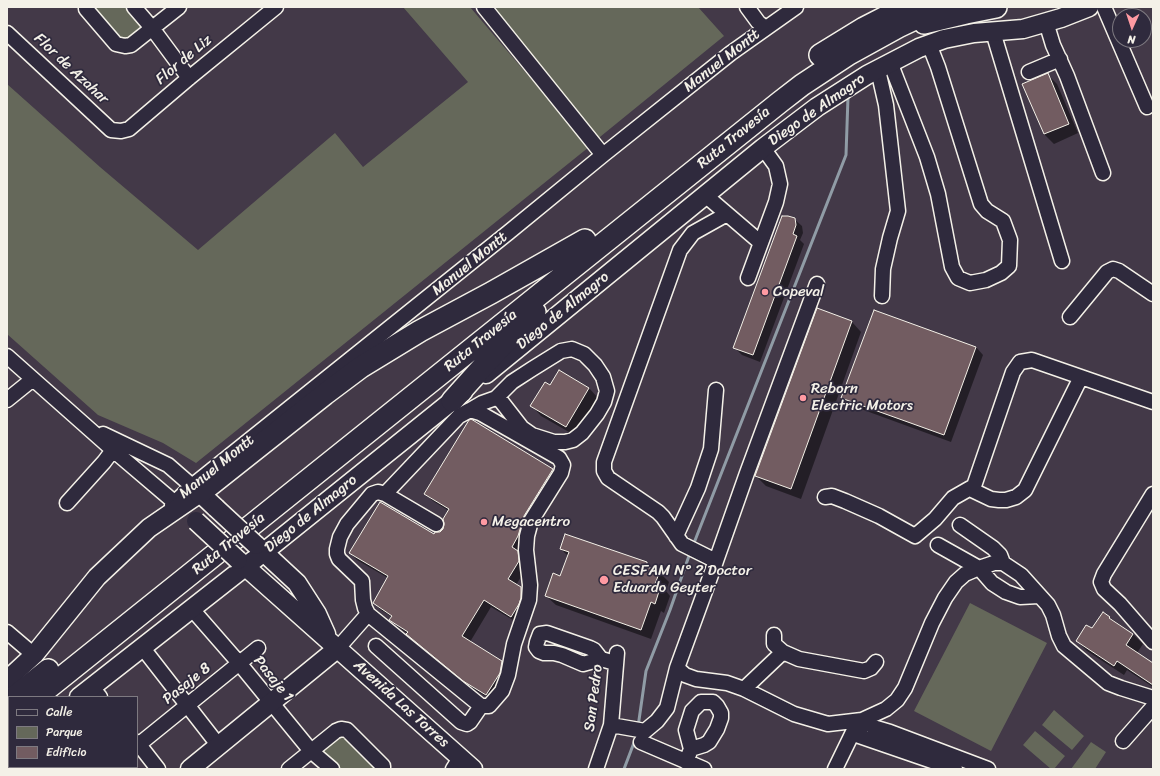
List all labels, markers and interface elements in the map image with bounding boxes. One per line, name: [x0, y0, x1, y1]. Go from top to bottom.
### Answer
north arrow: [1112, 8, 1152, 48]
street label: Manuel Montt: [680, 26, 764, 96]
street label: Flor de Azahar: [30, 30, 112, 108]
text: N: [1127, 30, 1136, 49]
street label: Flor de Liz: [152, 31, 216, 89]
street label: Diego de Almagro: [765, 70, 869, 150]
street label: Ruta Travesía: [694, 103, 774, 173]
street label: Manuel Montt: [429, 228, 511, 300]
street label: Diego de Almagro: [513, 268, 613, 354]
place label: Copeval: [773, 283, 824, 301]
marker: Copeval: [760, 287, 770, 297]
street label: Ruta Travesía: [441, 306, 521, 376]
place label: Reborn Electric Motors: [811, 380, 913, 415]
marker: Reborn Electric Motors: [798, 393, 808, 403]
street label: Manuel Montt: [176, 431, 258, 503]
street label: Diego de Almagro: [261, 471, 361, 557]
street label: Ruta Travesía: [189, 509, 269, 579]
place label: Megacentro: [492, 513, 570, 531]
marker: Megacentro: [479, 517, 489, 527]
place label: CESFAM N° 2 Doctor Eduardo Geyter: [613, 562, 752, 597]
marker: CESFAM N° 2 Doctor Eduardo Geyter: [598, 574, 610, 586]
street label: Pasaje 1: [249, 653, 297, 705]
street label: Avenida Las Torres: [350, 656, 452, 752]
street label: Pasaje 8: [160, 659, 214, 709]
street label: San Pedro: [581, 663, 607, 733]
legend: [8, 696, 138, 768]
text: Calle: [46, 701, 73, 723]
text: Parque: [46, 721, 82, 743]
text: Edificio: [46, 741, 86, 763]

